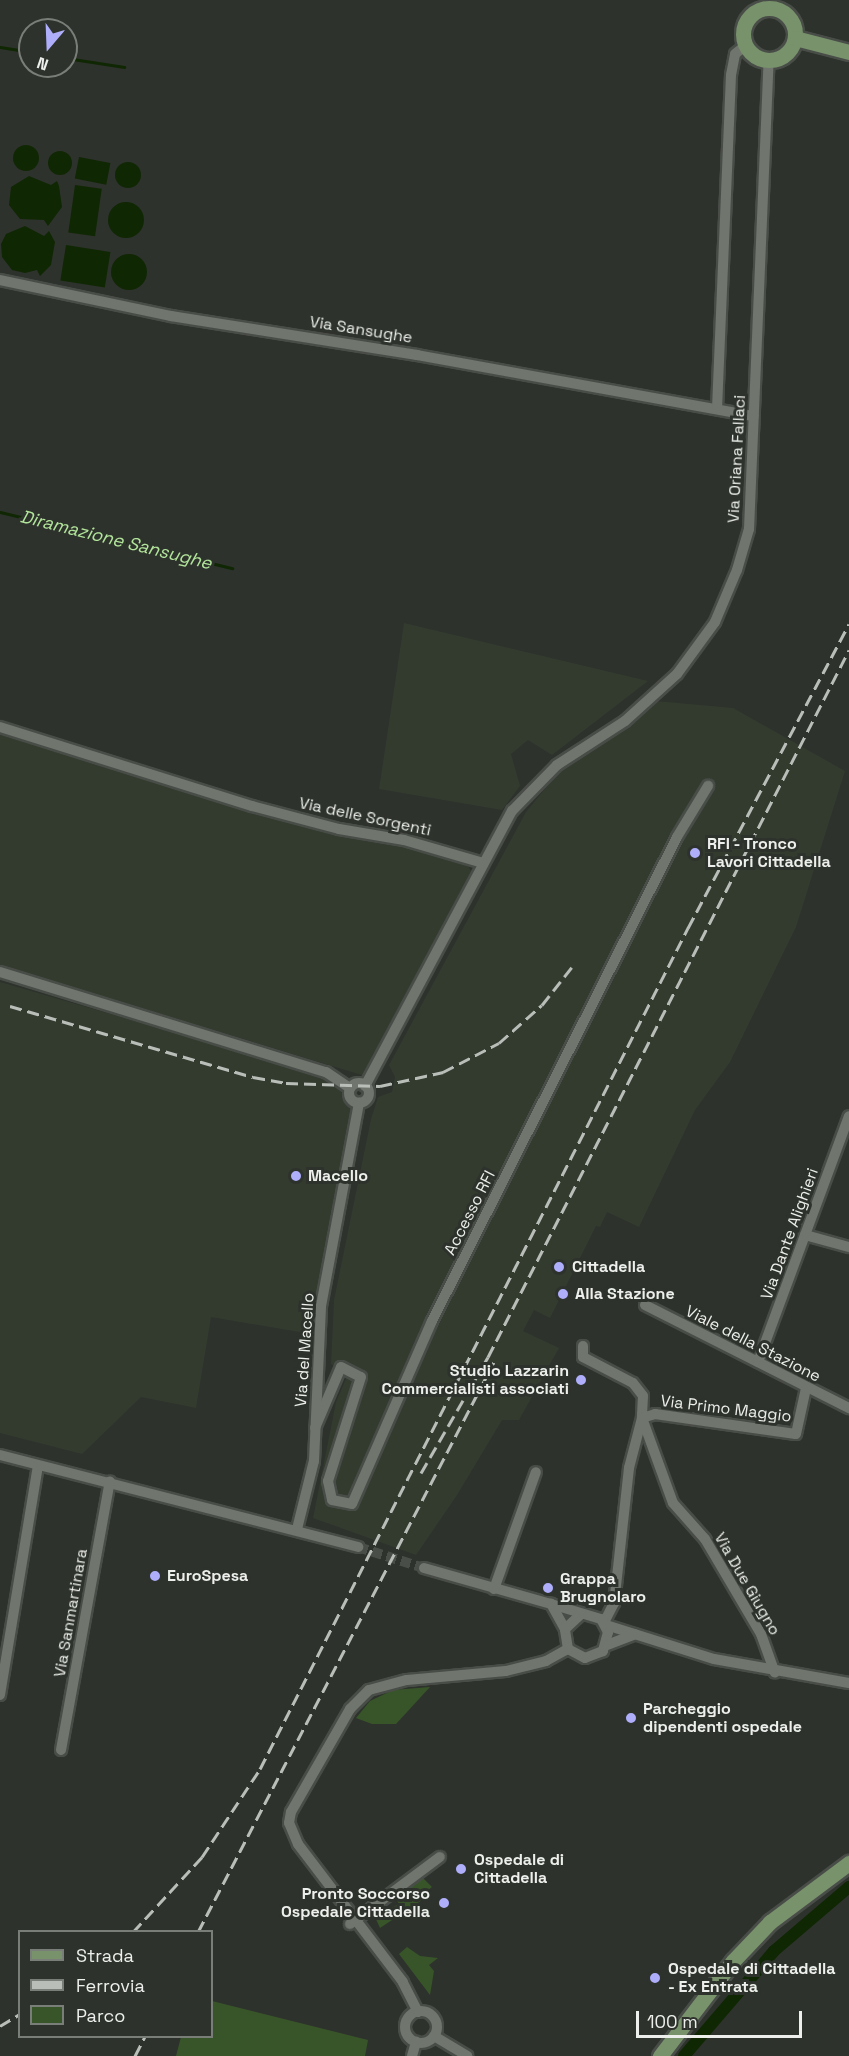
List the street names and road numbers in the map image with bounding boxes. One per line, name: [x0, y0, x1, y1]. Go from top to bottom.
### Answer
street label: Via Sansughe: [308, 312, 414, 348]
street label: Via Oriana Fallaci: [724, 395, 750, 523]
street label: Via delle Sorgenti: [297, 794, 433, 840]
street label: Via Dante Alighieri: [757, 1166, 823, 1302]
street label: Accesso RFI: [441, 1168, 499, 1258]
street label: Via del Macello: [291, 1292, 319, 1408]
street label: Viale della Stazione: [682, 1302, 824, 1386]
street label: Via Primo Maggio: [660, 1391, 792, 1427]
street label: Via Due Giugno: [710, 1529, 784, 1639]
street label: Via Sanmartinara: [50, 1547, 92, 1679]

